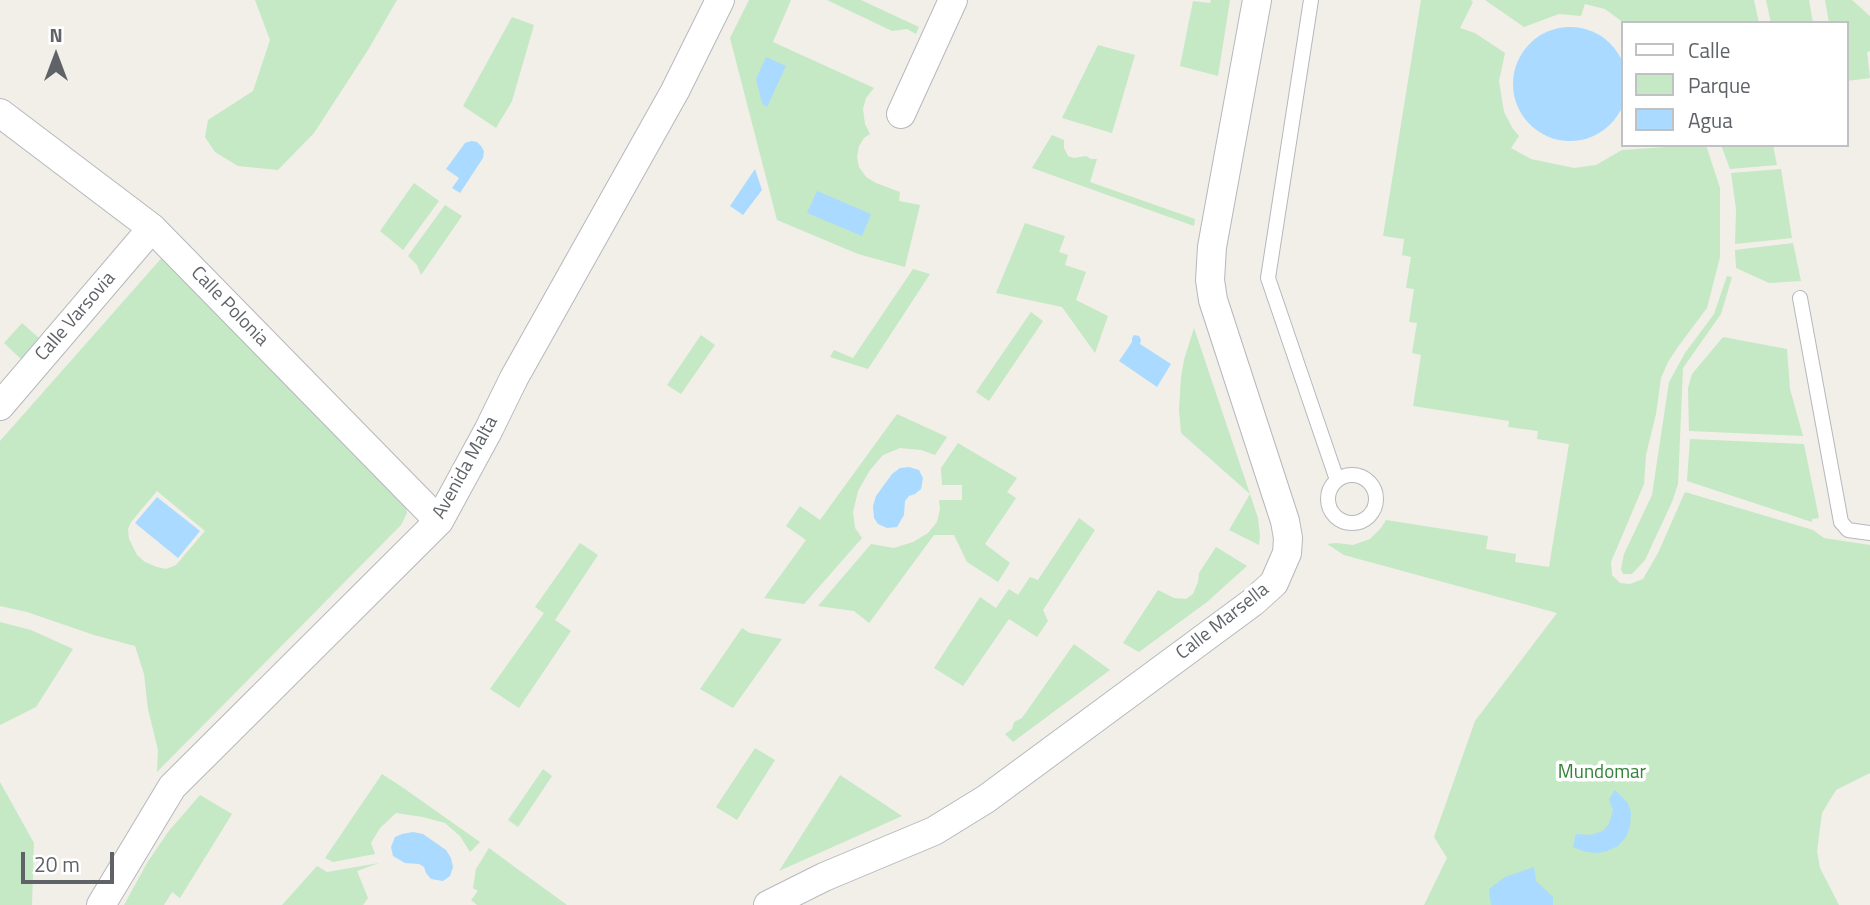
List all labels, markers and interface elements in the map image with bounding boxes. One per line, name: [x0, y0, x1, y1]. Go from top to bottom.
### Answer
text: N: [49, 20, 63, 49]
north arrow: [21, 21, 91, 91]
legend: [1622, 21, 1849, 147]
text: Calle: [1688, 34, 1730, 66]
text: Parque: [1688, 69, 1751, 101]
text: Agua: [1688, 104, 1733, 136]
street label: Calle Polonia: [185, 262, 273, 352]
street label: Calle Varsovia: [31, 268, 121, 366]
street label: Avenida Malta: [428, 413, 504, 523]
street label: Calle Marsella: [1172, 579, 1274, 665]
park label: Mundomar: [1558, 762, 1646, 784]
scale bar: [24, 838, 117, 882]
text: 20 m: [34, 848, 80, 880]

